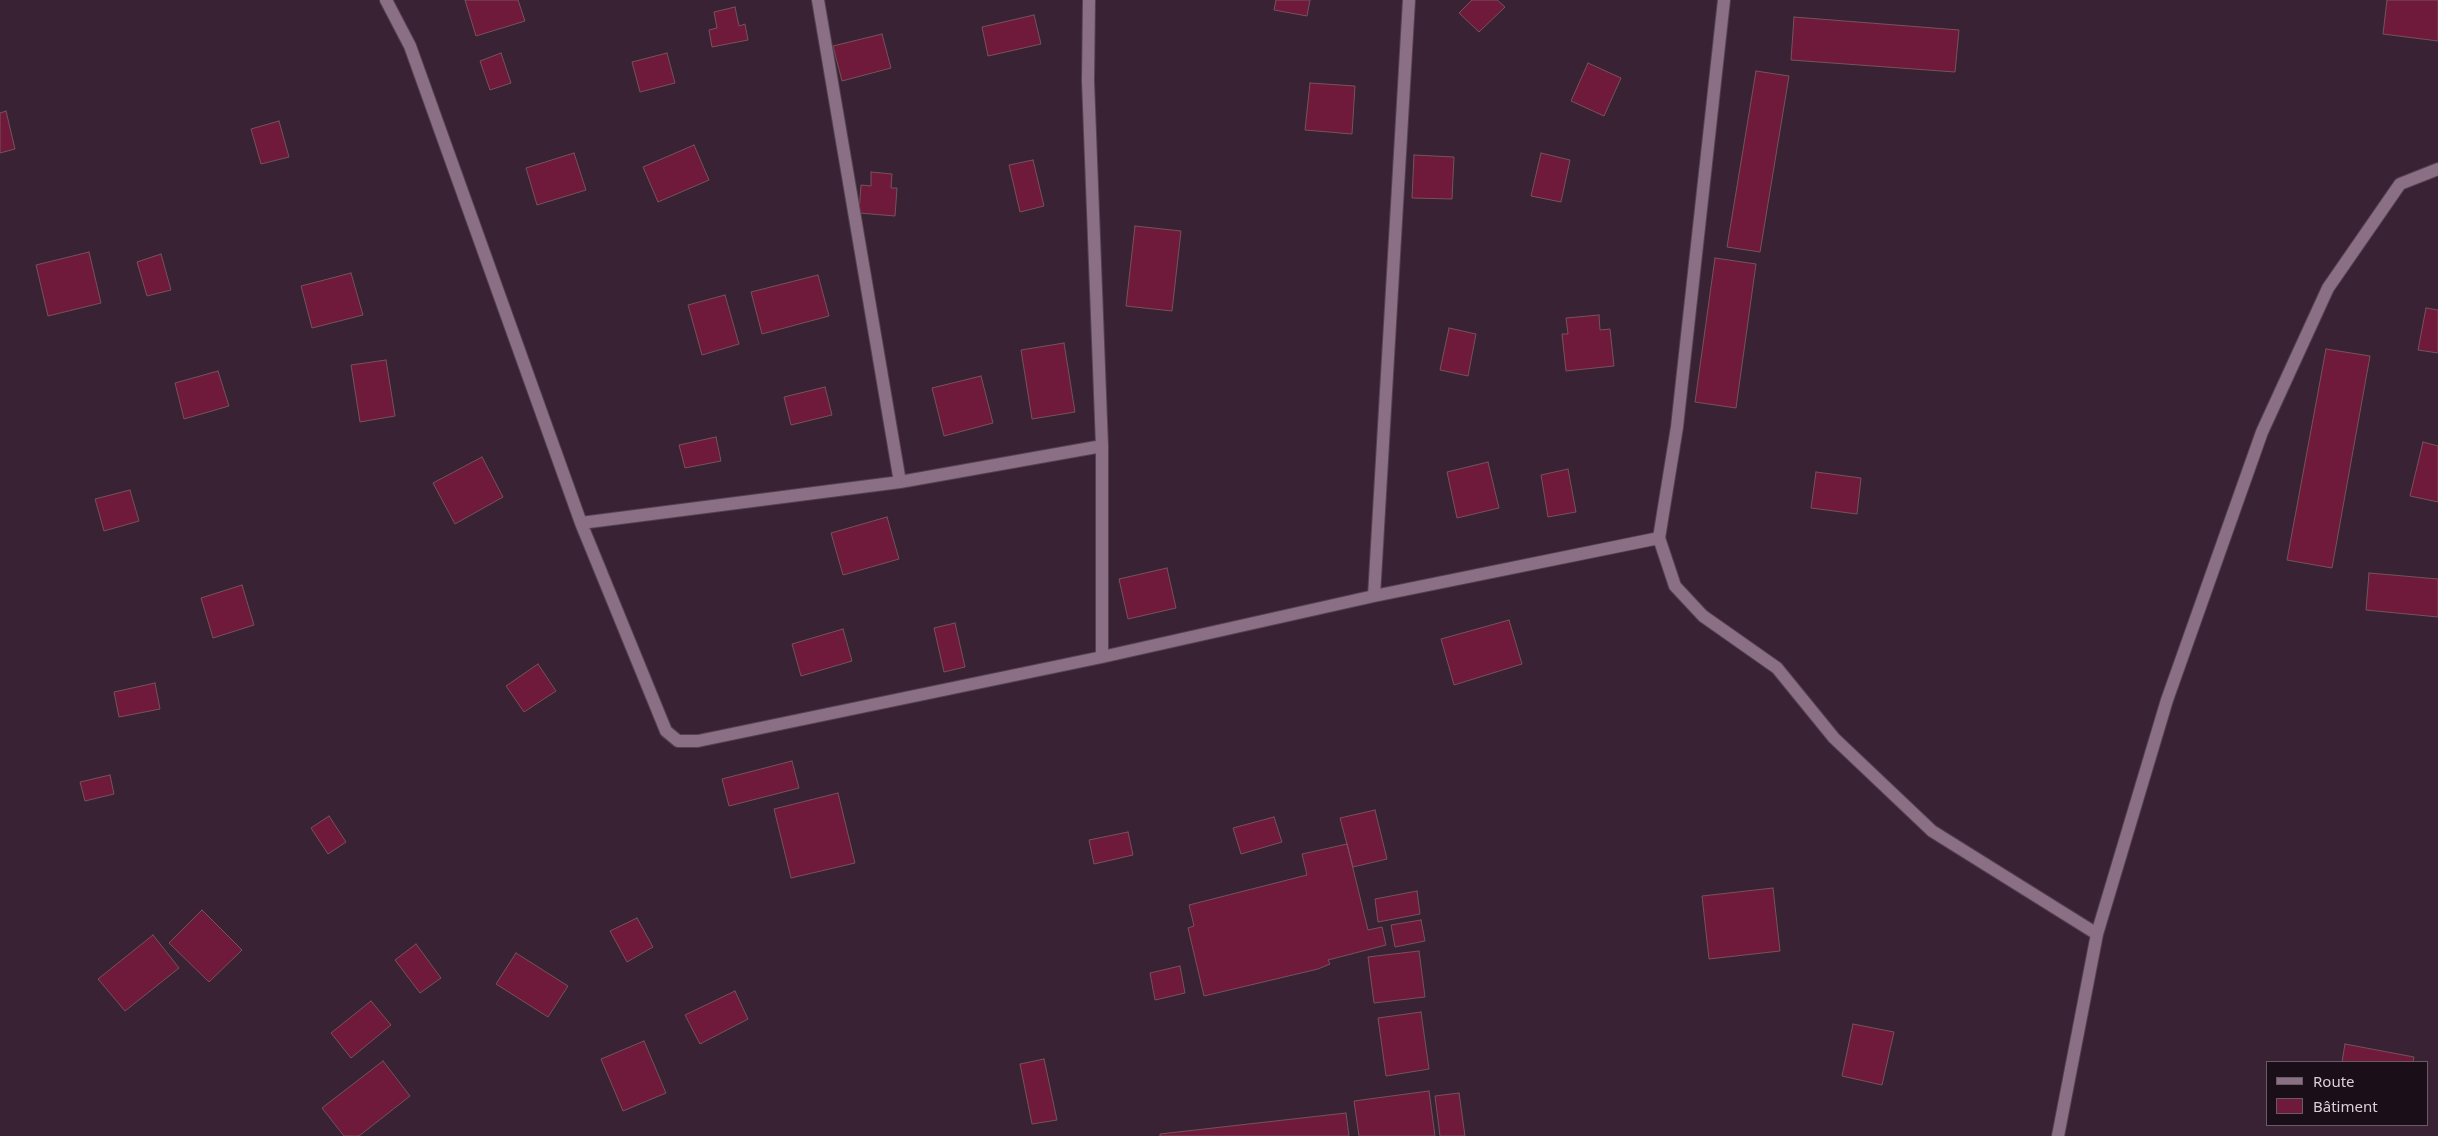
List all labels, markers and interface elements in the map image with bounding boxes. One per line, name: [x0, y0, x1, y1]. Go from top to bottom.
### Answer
legend: [2266, 1061, 2428, 1126]
text: Route: [2313, 1071, 2355, 1091]
text: Bâtiment: [2313, 1096, 2378, 1116]

